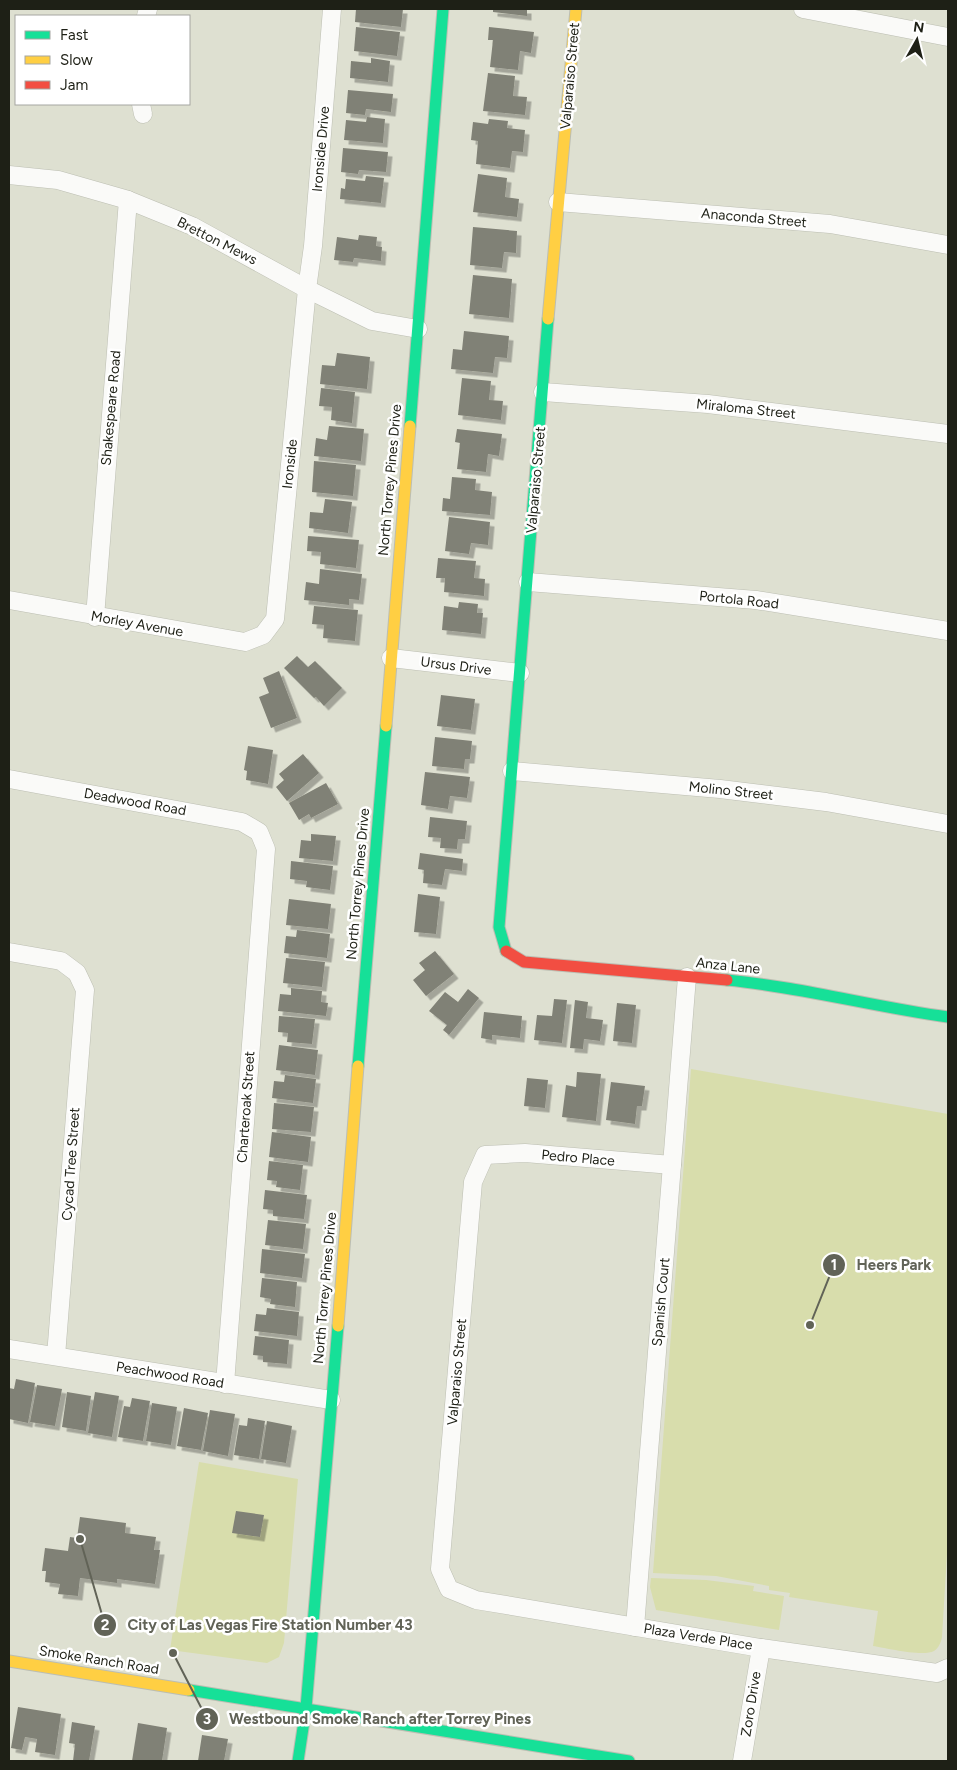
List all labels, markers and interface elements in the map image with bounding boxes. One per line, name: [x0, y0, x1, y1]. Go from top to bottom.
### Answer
legend: [15, 15, 190, 105]
north arrow: [892, 15, 942, 65]
text: N: [912, 18, 925, 37]
street label: Valparaiso Street: [557, 22, 583, 130]
text: Fast: [60, 26, 89, 44]
text: Slow: [60, 51, 93, 69]
text: Jam: [60, 76, 88, 94]
street label: Ironside Drive: [309, 105, 333, 193]
street label: Anaconda Street: [700, 205, 808, 231]
street label: Bretton Mews: [174, 214, 260, 268]
street label: Shakespeare Road: [97, 350, 125, 466]
street label: Miraloma Street: [695, 395, 797, 423]
street label: North Torrey Pines Drive: [375, 403, 405, 557]
street label: Valparaiso Street: [523, 426, 549, 534]
street label: Ironside: [279, 438, 301, 490]
street label: Portola Road: [698, 587, 780, 613]
street label: Morley Avenue: [90, 608, 185, 641]
street label: Ursus Drive: [420, 653, 493, 679]
street label: Molino Street: [688, 778, 774, 804]
street label: Deadwood Road: [83, 785, 187, 819]
street label: North Torrey Pines Drive: [343, 807, 373, 961]
street label: Anza Lane: [695, 954, 761, 978]
street label: Charteroak Street: [234, 1050, 258, 1164]
street label: Cycad Tree Street: [59, 1107, 83, 1221]
street label: Pedro Place: [541, 1146, 616, 1170]
street label: North Torrey Pines Drive: [310, 1211, 340, 1365]
callout: Heers Park: [822, 1250, 941, 1280]
text: 1: [831, 1256, 837, 1274]
text: Heers Park: [857, 1256, 931, 1274]
street label: Spanish Court: [649, 1257, 673, 1347]
street label: Valparaiso Street: [444, 1318, 470, 1426]
street label: Peachwood Road: [115, 1358, 225, 1392]
callout: City of Las Vegas Fire Station Number 43: [92, 1610, 423, 1640]
text: 2: [101, 1616, 110, 1634]
text: City of Las Vegas Fire Station Number 43: [127, 1616, 413, 1634]
street label: Plaza Verde Place: [642, 1620, 754, 1654]
street label: Smoke Ranch Road: [38, 1642, 160, 1678]
street label: Zoro Drive: [737, 1670, 765, 1738]
callout: Westbound Smoke Ranch after Torrey Pines: [194, 1704, 541, 1734]
text: 3: [203, 1710, 211, 1728]
text: Westbound Smoke Ranch after Torrey Pines: [229, 1710, 531, 1728]

